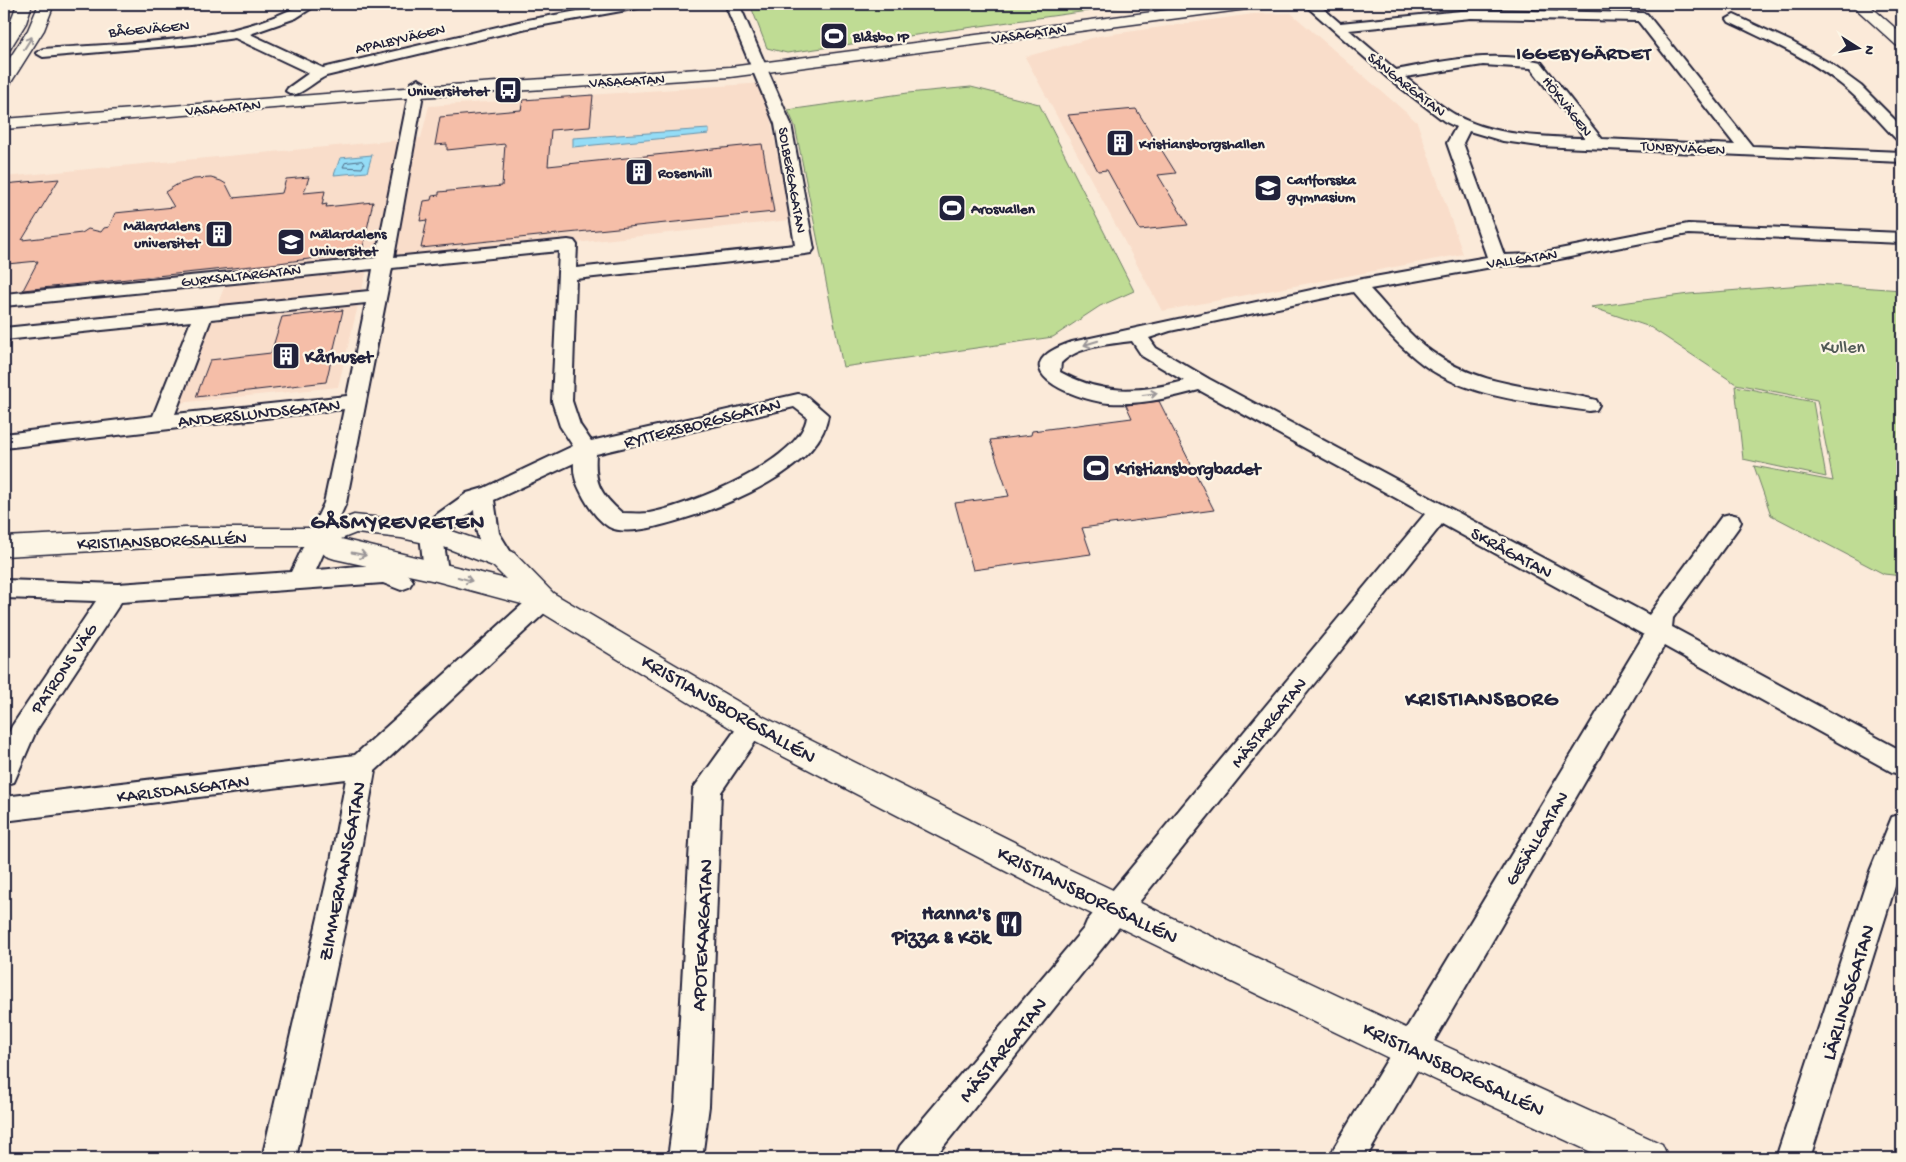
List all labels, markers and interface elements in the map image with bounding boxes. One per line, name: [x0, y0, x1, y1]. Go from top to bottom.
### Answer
street label: BÅGEVÄGEN: [107, 17, 191, 43]
street label: APALBYVÄGEN: [354, 21, 447, 59]
sports icon: Blåsbo IP: [819, 21, 849, 51]
street label: VASAGATAN: [990, 21, 1068, 49]
north arrow: [1834, 22, 1884, 72]
place label: Blåsbo IP: [852, 29, 910, 47]
one-way arrow: [24, 37, 34, 51]
district label: IGGEBYGÄRDET: [1516, 44, 1652, 67]
text: N: [1859, 44, 1878, 56]
street label: SÅNGARGATAN: [1363, 49, 1449, 122]
street label: VASAGATAN: [588, 71, 666, 93]
street label: HÖKVÄGEN: [1537, 73, 1596, 141]
bus stop icon: Universitetet: [493, 75, 523, 105]
place label: Universitetet: [408, 83, 491, 101]
street label: VASAGATAN: [184, 97, 262, 121]
street label: SOLBERGAGATAN: [773, 126, 809, 235]
building icon: Kristiansborgshallen: [1105, 128, 1135, 158]
place label: Kristiansborgshallen: [1138, 136, 1265, 154]
street label: TUNBYVÄGEN: [1639, 138, 1726, 160]
building icon: Rosenhill: [624, 157, 654, 187]
place label: Rosenhill: [657, 165, 713, 183]
place label: Carlforsska gymnasium: [1286, 172, 1356, 207]
school or university icon: Carlforsska gymnasium: [1253, 173, 1283, 203]
sports icon: Arosvallen: [937, 193, 967, 223]
place label: Arosvallen: [970, 201, 1036, 219]
place label: Mälardalens universitet: [124, 218, 202, 253]
building icon: Mälardalens universitet: [204, 219, 234, 249]
place label: Mälardalens Universitet: [310, 226, 388, 261]
school or university icon: Mälardalens Universitet: [276, 227, 306, 257]
street label: VALLGATAN: [1485, 246, 1559, 274]
street label: GURKSALTARGATAN: [180, 262, 302, 292]
park label: Kullen: [1821, 338, 1866, 359]
one-way arrow: [1083, 339, 1099, 349]
building icon: Kårhuset: [271, 341, 301, 371]
place label: Kårhuset: [304, 348, 374, 369]
one-way arrow: [1142, 389, 1158, 399]
street label: RYTTERSBORGSGATAN: [622, 395, 783, 454]
street label: ANDERSLUNDSGATAN: [177, 396, 342, 433]
sports icon: Kristiansborgbadet: [1081, 453, 1111, 483]
place label: Kristiansborgbadet: [1114, 460, 1262, 481]
district label: GÅSMYREVRETEN: [311, 510, 485, 537]
street label: SKRÅGATAN: [1466, 522, 1556, 585]
street label: KRISTIANSBORGSALLÉN: [77, 529, 247, 556]
one-way arrow: [351, 550, 367, 559]
one-way arrow: [457, 574, 473, 584]
street label: PATRONS VÄG: [27, 620, 103, 719]
street label: KRISTIANSBORGSALLÉN: [635, 651, 819, 771]
street label: MÄSTARGATAN: [1227, 674, 1313, 773]
district label: KRISTIANSBORG: [1404, 688, 1559, 714]
street label: KARLSDALSGATAN: [116, 772, 251, 809]
street label: ZIMMERMANSGATAN: [315, 780, 374, 963]
street label: GESÄLLGATAN: [1502, 788, 1574, 890]
street label: KRISTIANSBORGSALLÉN: [992, 842, 1181, 952]
street label: APOTEKARGATAN: [688, 858, 721, 1012]
place label: Hanna's Pizza & Kök: [891, 903, 993, 952]
restaurant icon: Hanna's Pizza & Kök: [994, 909, 1024, 939]
street label: LÄRLINGSGATAN: [1818, 922, 1883, 1064]
street label: MÄSTARGATAN: [955, 994, 1055, 1109]
street label: KRISTIANSBORGSALLÉN: [1357, 1018, 1548, 1124]

